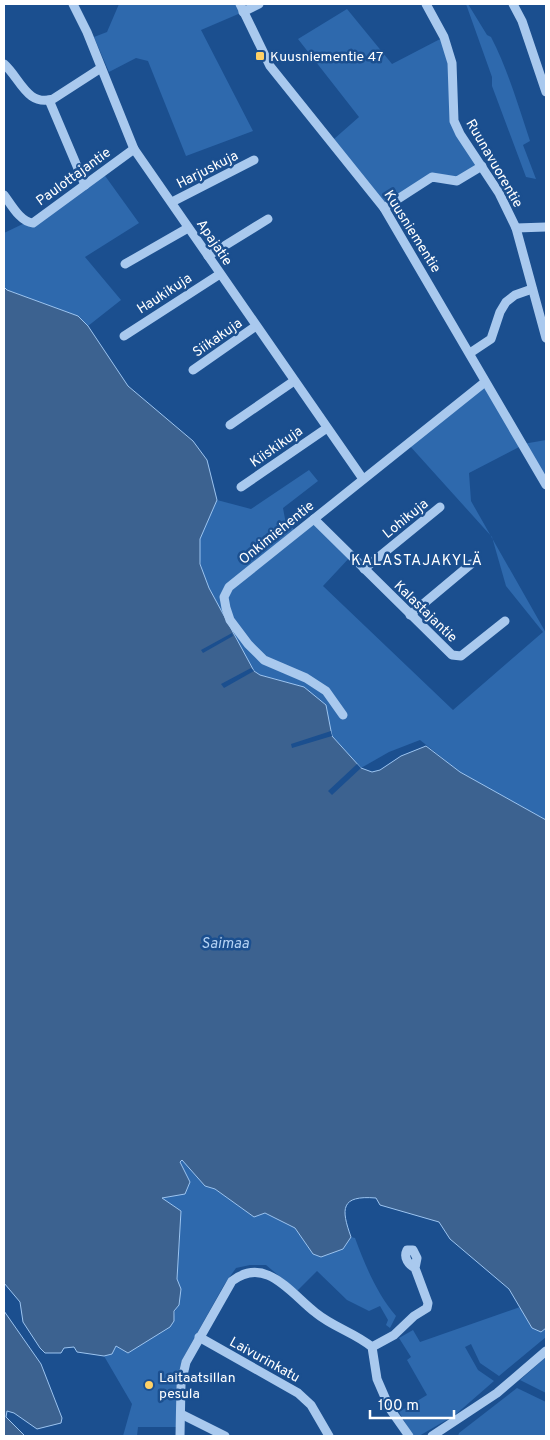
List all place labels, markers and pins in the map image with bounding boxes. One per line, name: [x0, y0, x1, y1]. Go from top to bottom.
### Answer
place label: Kuusniementie 47: [270, 49, 383, 66]
marker: Kuusniementie 47: [254, 50, 266, 62]
place label: Laitaatsillan pesula: [159, 1370, 236, 1403]
marker: Laitaatsillan pesula: [143, 1379, 155, 1391]

